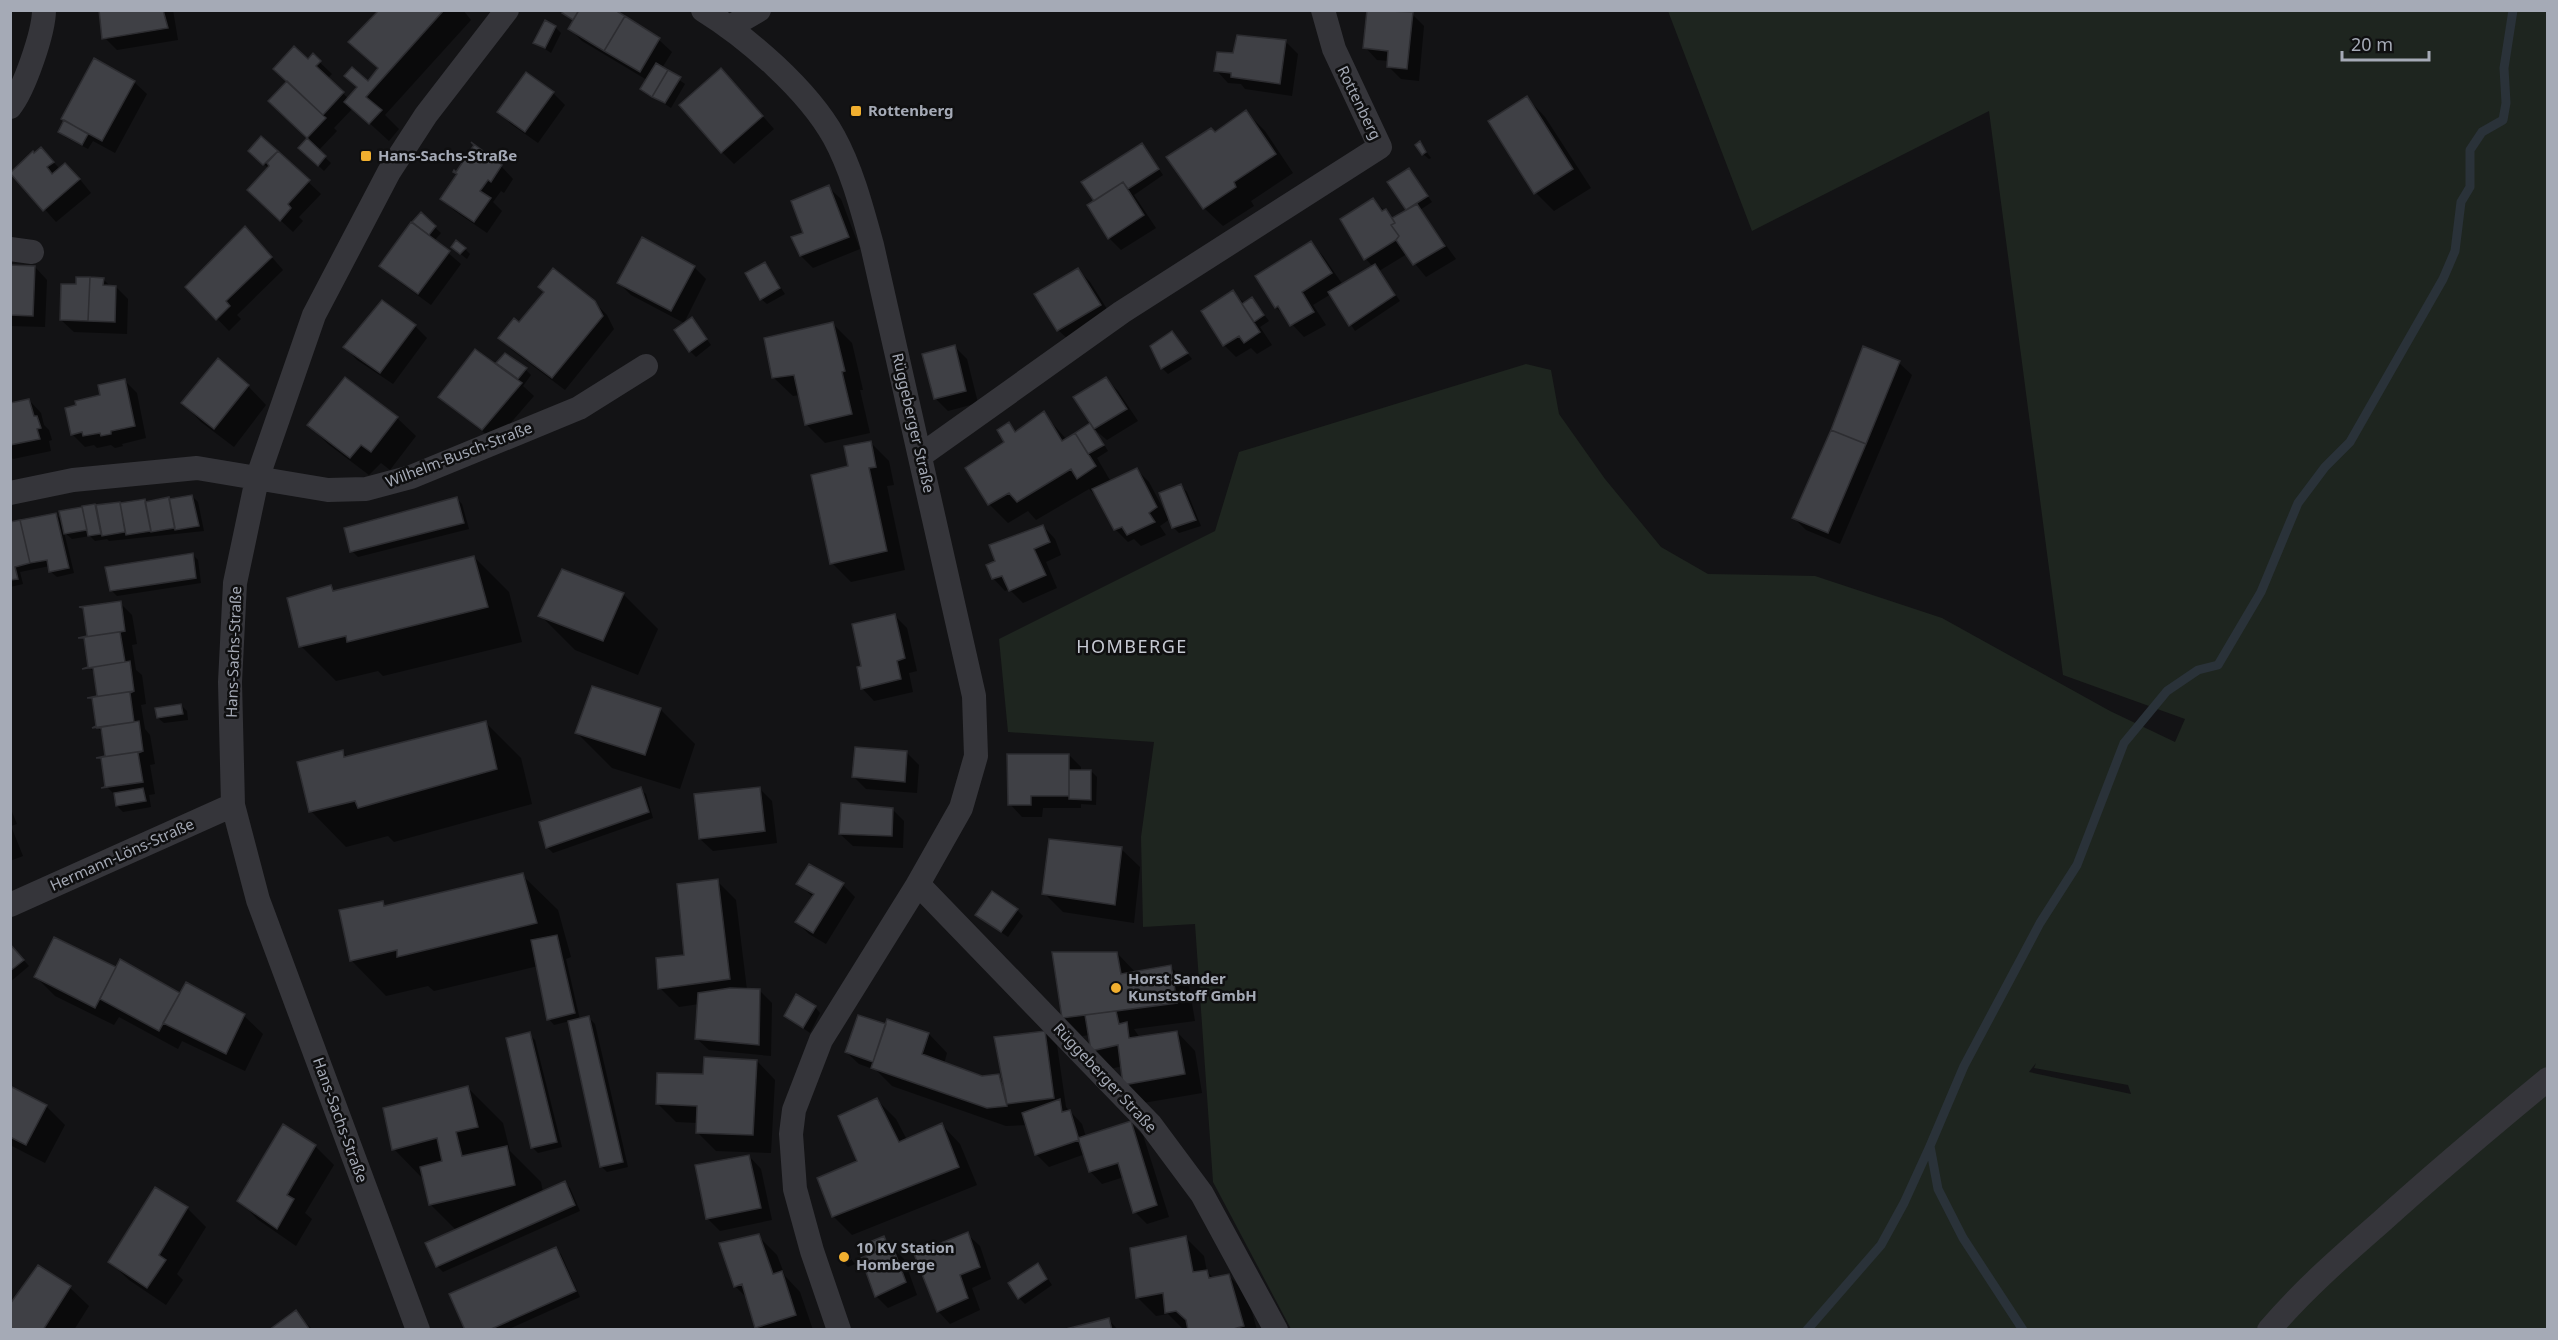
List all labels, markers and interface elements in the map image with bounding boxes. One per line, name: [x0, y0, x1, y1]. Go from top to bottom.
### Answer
scale bar: [2342, 24, 2429, 62]
text: 20 m: [2351, 32, 2393, 56]
street label: Rottenberg: [1333, 62, 1386, 143]
place label: Rottenberg: [868, 100, 953, 120]
marker: Rottenberg: [849, 104, 863, 118]
place label: Hans-Sachs-Straße: [378, 145, 517, 165]
marker: Hans-Sachs-Straße: [359, 149, 373, 163]
street label: Rüggeberger Straße: [888, 351, 940, 495]
street label: Wilhelm-Busch-Straße: [382, 417, 535, 491]
street label: Hans-Sachs-Straße: [221, 586, 245, 718]
district label: HOMBERGE: [1076, 634, 1188, 658]
street label: Hermann-Löns-Straße: [46, 813, 197, 895]
place label: Horst Sander Kunststoff GmbH: [1128, 968, 1257, 1005]
marker: Horst Sander Kunststoff GmbH: [1109, 981, 1123, 995]
street label: Rüggeberger Straße: [1050, 1018, 1162, 1136]
street label: Hans-Sachs-Straße: [309, 1054, 373, 1185]
place label: 10 KV Station Homberge: [856, 1237, 955, 1274]
marker: 10 KV Station Homberge: [837, 1250, 851, 1264]

